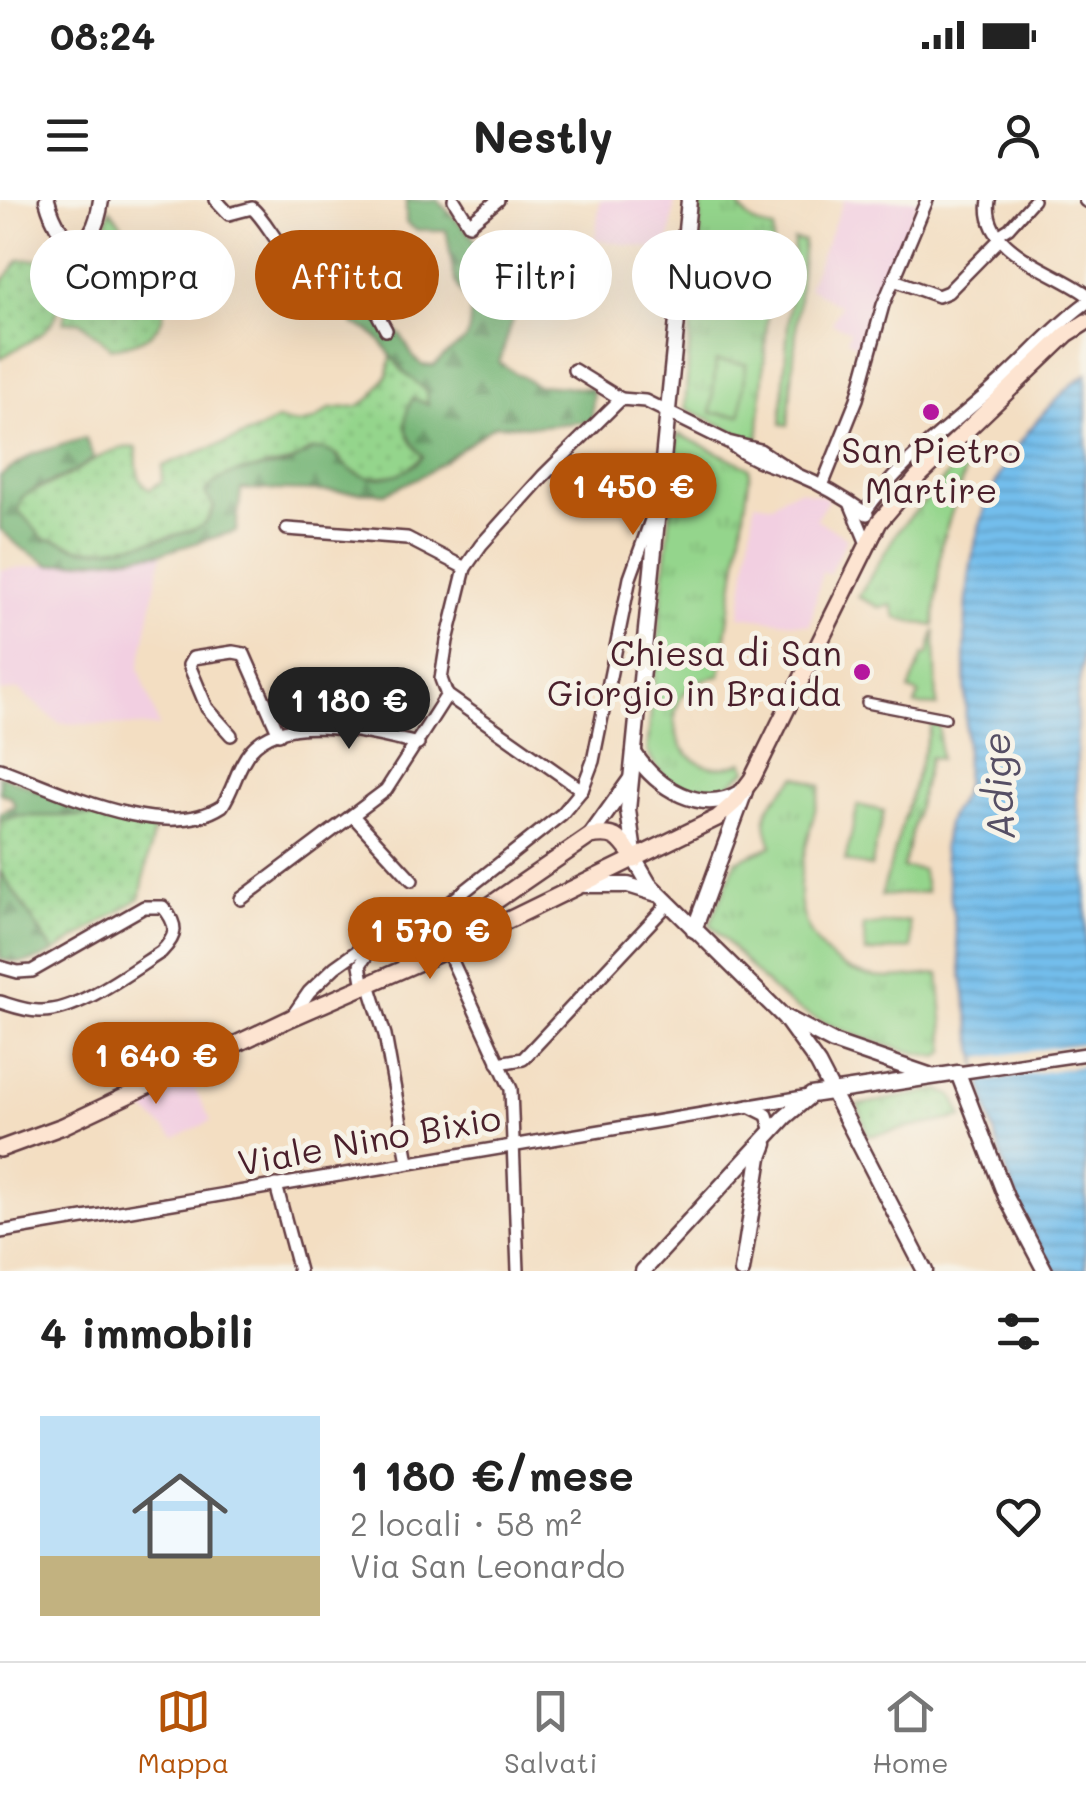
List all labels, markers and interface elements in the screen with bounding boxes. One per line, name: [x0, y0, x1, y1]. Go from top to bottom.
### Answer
text: 08:24: [50, 10, 155, 60]
text: Nestly: [473, 106, 613, 164]
icon: menu: [40, 108, 95, 163]
icon: person: [991, 108, 1046, 163]
chip: Compra: [30, 230, 235, 320]
chip: Affitta: [255, 230, 439, 320]
chip: Filtri: [459, 230, 612, 320]
chip: Nuovo: [632, 230, 807, 320]
marker: San Pietro Martire: [920, 401, 942, 423]
place label: San Pietro Martire: [841, 426, 1021, 512]
pin: 1 450 €: [541, 453, 725, 538]
text: 1 450 €: [572, 464, 694, 506]
place label: Chiesa di San Giorgio in Braida: [547, 629, 842, 715]
marker: Chiesa di San Giorgio in Braida: [851, 661, 873, 683]
pin: 1 180 €: [257, 667, 441, 752]
text: 1 180 €: [290, 678, 408, 720]
water label: Adige: [969, 731, 1026, 841]
pin: 1 570 €: [338, 897, 522, 982]
text: 1 570 €: [370, 908, 490, 950]
pin: 1 640 €: [64, 1022, 248, 1107]
text: 1 640 €: [94, 1033, 218, 1075]
street label: Viale Nino Bixio: [234, 1093, 504, 1185]
text: 4 immobili: [40, 1304, 255, 1359]
icon: filters: [991, 1304, 1046, 1359]
text: 1 180 €/mese: [350, 1447, 634, 1502]
icon: home: [120, 1456, 240, 1576]
icon: heart: [991, 1489, 1046, 1544]
text: 2 locali · 58 m²: [350, 1502, 582, 1544]
text: Via San Leonardo: [350, 1544, 625, 1586]
tab: Mappa: [137, 1684, 229, 1780]
tab: Salvati: [504, 1684, 597, 1780]
tab: Home: [872, 1684, 949, 1780]

